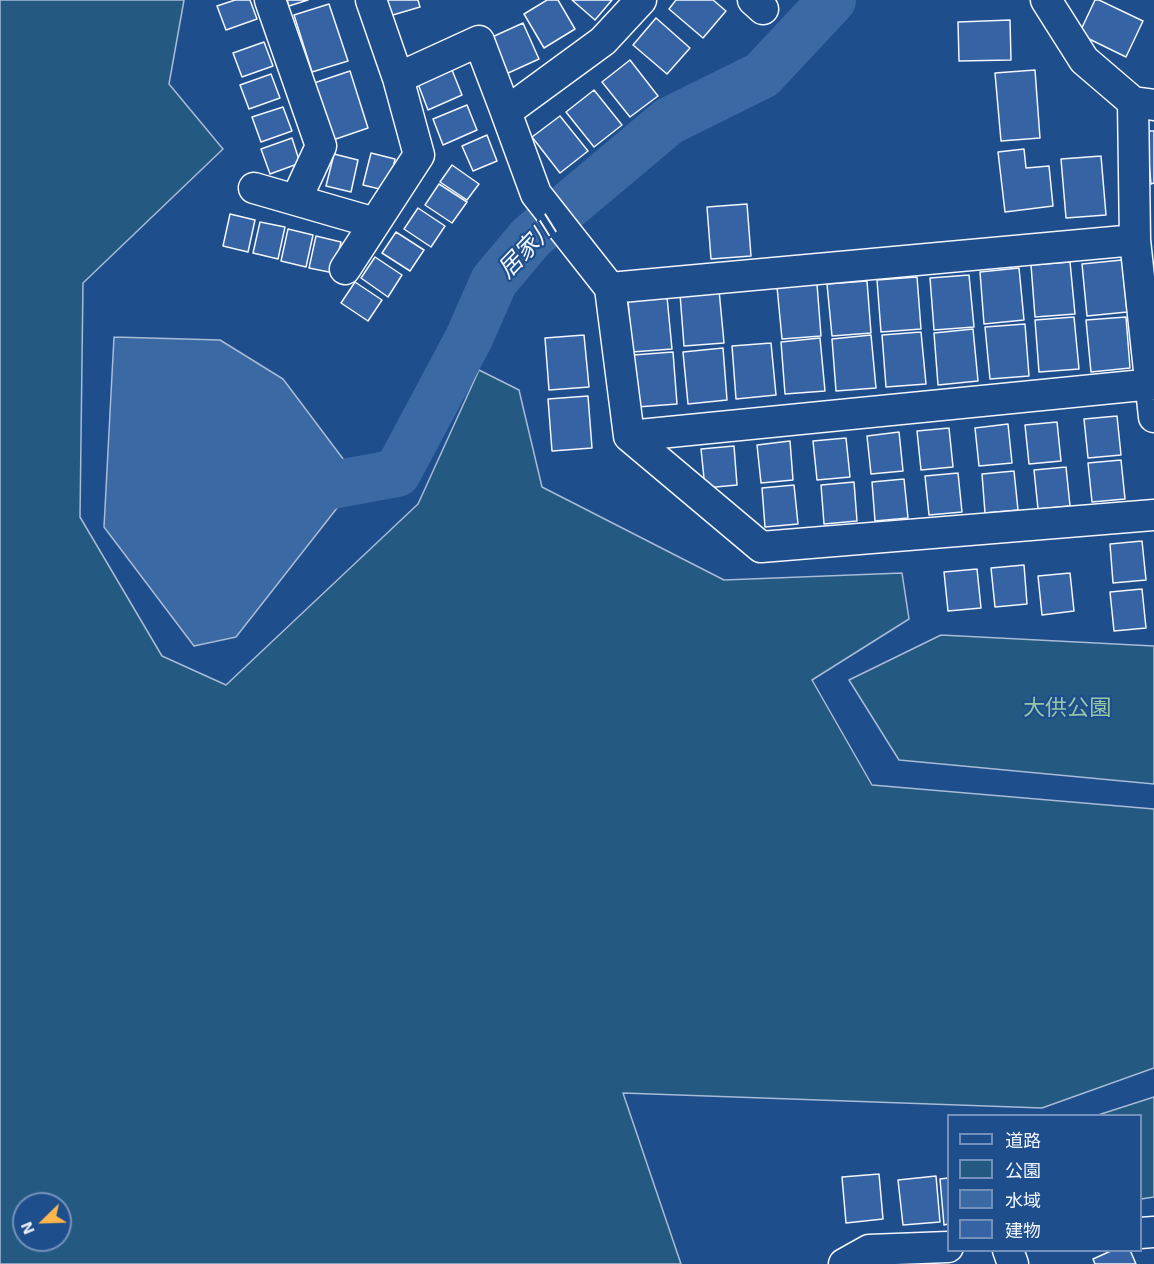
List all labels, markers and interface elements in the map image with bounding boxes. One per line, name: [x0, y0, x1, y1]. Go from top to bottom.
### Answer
water label: 居家川: [492, 212, 562, 284]
park label: 大供公園: [1023, 695, 1111, 721]
legend: [947, 1114, 1142, 1252]
text: 道路: [1005, 1129, 1041, 1151]
text: 公園: [1005, 1159, 1041, 1181]
text: 水域: [1005, 1189, 1041, 1211]
north arrow: [12, 1192, 72, 1252]
text: N: [16, 1219, 38, 1237]
text: 建物: [1005, 1219, 1041, 1241]

